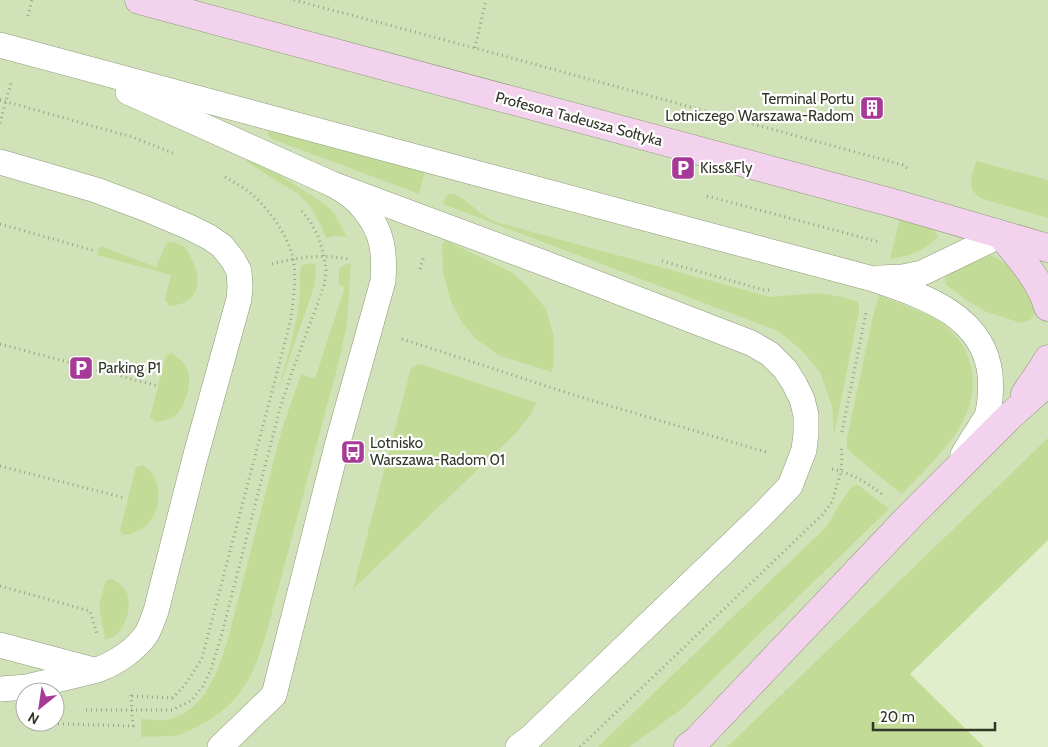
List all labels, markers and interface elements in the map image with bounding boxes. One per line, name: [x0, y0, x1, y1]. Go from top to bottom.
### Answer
street label: Profesora Tadeusza Sołtyka: [493, 88, 665, 150]
place label: Terminal Portu Lotniczego Warszawa-Radom: [665, 90, 854, 125]
building icon: Terminal Portu Lotniczego Warszawa-Radom: [859, 95, 885, 121]
parking icon: Kiss&Fly: [670, 155, 696, 181]
place label: Kiss&Fly: [700, 159, 753, 177]
parking icon: Parking P1: [68, 355, 94, 381]
place label: Parking P1: [98, 359, 161, 377]
place label: Lotnisko Warszawa-Radom 01: [370, 434, 505, 469]
bus stop icon: Lotnisko Warszawa-Radom 01: [340, 439, 366, 465]
north arrow: [15, 682, 65, 732]
scale bar: [873, 700, 996, 732]
text: N: [25, 708, 42, 729]
text: 20 m: [880, 708, 915, 726]

